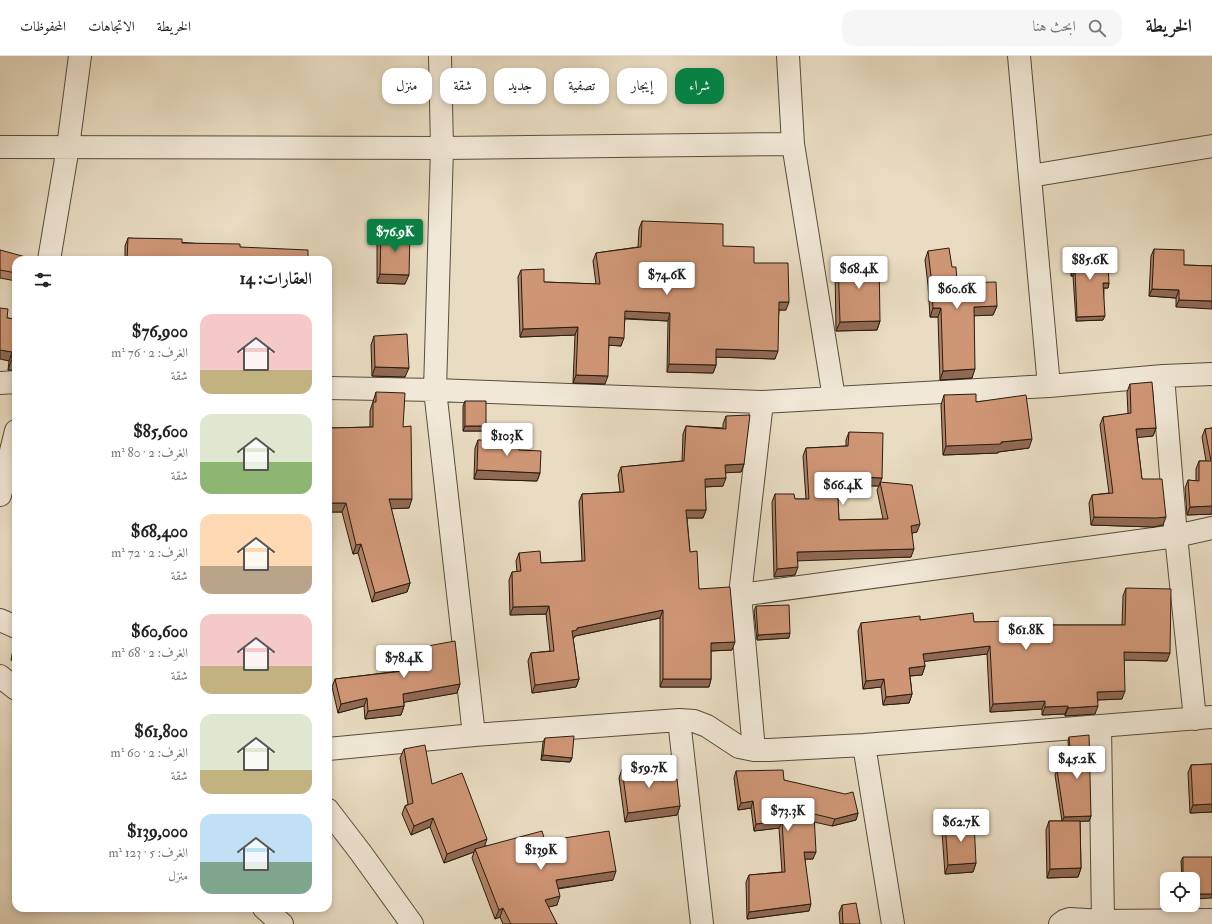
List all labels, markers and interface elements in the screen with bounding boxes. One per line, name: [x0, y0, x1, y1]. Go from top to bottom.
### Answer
search box: [842, 10, 1122, 46]
text: الخريطة: [1146, 14, 1192, 38]
text: ابحث هنا: [1033, 17, 1076, 36]
icon: search: [1086, 17, 1108, 39]
text: المحفوظات: [20, 18, 66, 35]
text: الاتجاهات: [88, 18, 135, 35]
text: الخريطة: [157, 18, 191, 35]
chip: منزل: [382, 68, 432, 104]
chip: شقة: [440, 68, 486, 104]
chip: جديد: [494, 68, 546, 104]
chip: تصفية: [554, 68, 609, 104]
chip: إيجار: [617, 68, 667, 104]
chip: شراء: [675, 68, 724, 104]
pin: $76.9K: [362, 219, 428, 253]
text: $76.9K: [376, 224, 414, 240]
pin: $85.6K: [1057, 247, 1123, 281]
text: $85.6K: [1071, 252, 1109, 268]
pin: $68.4K: [826, 256, 892, 290]
text: $68.4K: [840, 261, 878, 277]
pin: $74.6K: [634, 262, 700, 296]
text: $74.6K: [648, 267, 686, 283]
text: العقارات: 14: [240, 268, 312, 289]
icon: filters: [32, 269, 54, 291]
pin: $60.6K: [924, 276, 990, 310]
text: $60.6K: [938, 281, 976, 297]
text: $76,900: [132, 321, 188, 342]
icon: home: [232, 330, 280, 378]
text: الغرف: 2 · 76 m²: [111, 345, 188, 361]
text: شقة: [171, 368, 188, 384]
text: $85,600: [133, 421, 188, 442]
pin: $103K: [479, 423, 535, 457]
text: $103K: [491, 428, 523, 444]
icon: home: [232, 430, 280, 478]
text: الغرف: 2 · 80 m²: [111, 445, 188, 461]
text: شقة: [171, 468, 188, 484]
pin: $66.4K: [810, 472, 876, 506]
text: $66.4K: [823, 477, 863, 493]
text: $68,400: [131, 521, 188, 542]
icon: home: [232, 530, 280, 578]
text: الغرف: 2 · 72 m²: [111, 545, 188, 561]
text: شقة: [171, 568, 188, 584]
pin: $61.8K: [993, 617, 1059, 651]
text: $60,600: [131, 621, 188, 642]
text: $61.8K: [1008, 622, 1044, 638]
icon: home: [232, 630, 280, 678]
text: الغرف: 2 · 68 m²: [111, 645, 188, 661]
pin: $78.4K: [371, 645, 437, 679]
text: $78.4K: [385, 650, 423, 666]
text: شقة: [171, 668, 188, 684]
text: $61,800: [134, 721, 188, 742]
icon: home: [232, 730, 280, 778]
text: الغرف: 2 · 60 m²: [111, 745, 188, 761]
pin: $45.2K: [1044, 746, 1110, 780]
text: $45.2K: [1058, 751, 1096, 767]
pin: $59.7K: [616, 755, 682, 789]
text: $59.7K: [631, 760, 667, 776]
text: شقة: [171, 768, 188, 784]
pin: $73.3K: [755, 798, 821, 832]
text: $73.3K: [771, 803, 805, 819]
pin: $62.7K: [928, 809, 994, 843]
text: $62.7K: [942, 814, 980, 830]
text: $139,000: [127, 821, 188, 842]
icon: home: [232, 830, 280, 878]
pin: $139K: [513, 837, 569, 871]
text: $139K: [525, 842, 557, 858]
text: الغرف: 5 · 123 m²: [108, 845, 188, 861]
text: منزل: [168, 868, 188, 884]
map controls: [1160, 872, 1200, 912]
button: locate: [1160, 872, 1200, 912]

